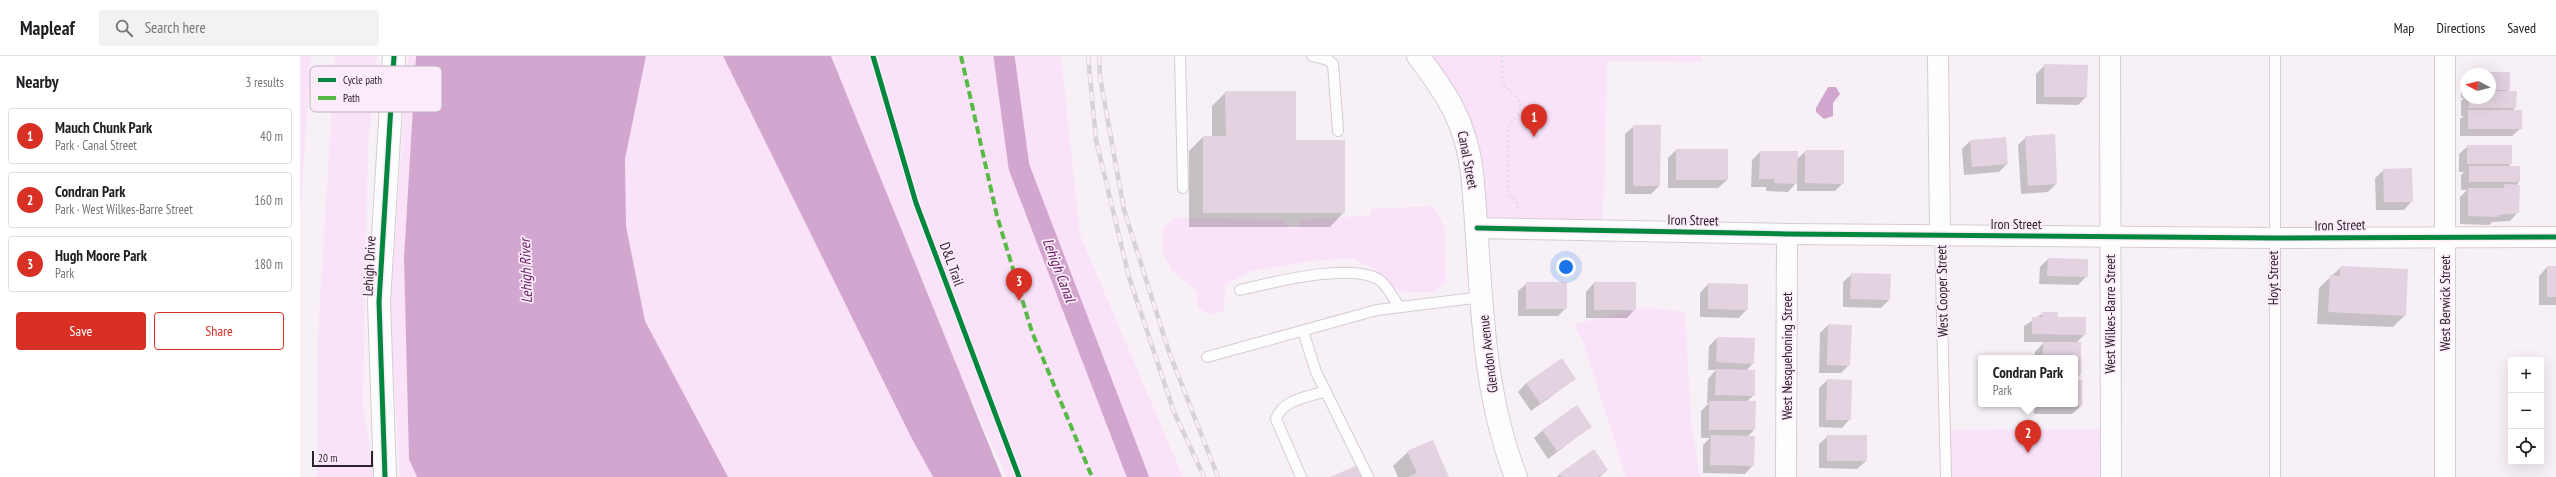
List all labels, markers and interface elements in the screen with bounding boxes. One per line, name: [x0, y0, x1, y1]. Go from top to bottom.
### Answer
search box: [99, 10, 379, 46]
text: Mapleaf: [20, 16, 75, 40]
icon: search: [113, 17, 135, 39]
text: Search here: [145, 18, 206, 37]
text: Map: [2394, 19, 2414, 37]
text: Directions: [2436, 19, 2485, 37]
text: Saved: [2507, 19, 2536, 37]
legend: [310, 66, 442, 112]
north arrow: [2460, 68, 2496, 104]
text: Nearby: [16, 71, 59, 93]
text: Cycle path: [343, 73, 382, 87]
text: 3 results: [245, 74, 284, 91]
text: Path: [343, 91, 360, 105]
pin: 1: [1521, 104, 1547, 137]
text: Mauch Chunk Park: [55, 118, 152, 137]
text: 1: [27, 128, 33, 145]
text: 40 m: [260, 128, 283, 145]
street label: Canal Street: [1454, 129, 1482, 191]
text: Park · Canal Street: [55, 137, 137, 154]
text: Condran Park: [55, 182, 126, 201]
text: 2: [27, 192, 33, 209]
text: 160 m: [254, 192, 283, 209]
text: Park · West Wilkes-Barre Street: [55, 201, 193, 218]
street label: Iron Street: [1667, 211, 1719, 229]
street label: Iron Street: [1990, 215, 2042, 233]
street label: Iron Street: [2314, 216, 2366, 234]
street label: Lehigh Drive: [358, 235, 380, 297]
water label: Lehigh Canal: [1039, 235, 1081, 306]
water label: Lehigh River: [515, 237, 536, 304]
street label: D&L Trail: [936, 240, 968, 289]
street label: West Cooper Street: [1932, 245, 1952, 337]
text: Hugh Moore Park: [55, 246, 147, 265]
street label: Hoyt Street: [2264, 251, 2282, 305]
street label: West Wilkes-Barre Street: [2101, 254, 2119, 374]
street label: West Berwick Street: [2436, 255, 2454, 351]
text: 3: [27, 256, 33, 273]
text: 180 m: [254, 256, 283, 273]
your location: [1556, 257, 1576, 277]
text: Park: [55, 265, 74, 282]
pin: 3: [1006, 268, 1032, 301]
street label: West Nesquehoning Street: [1778, 292, 1796, 420]
button: Save: [16, 312, 146, 350]
button: Share: [154, 312, 284, 350]
street label: Glendon Avenue: [1474, 314, 1502, 394]
popup: [1978, 355, 2078, 407]
map controls: [2508, 357, 2544, 465]
button: +: [2508, 357, 2544, 393]
text: Condran Park: [1993, 363, 2063, 382]
text: Park: [1993, 382, 2012, 399]
button: −: [2508, 393, 2544, 429]
pin: 2: [2015, 420, 2041, 453]
button: locate: [2508, 429, 2544, 465]
scale bar: [312, 449, 373, 468]
text: 20 m: [318, 451, 337, 465]

